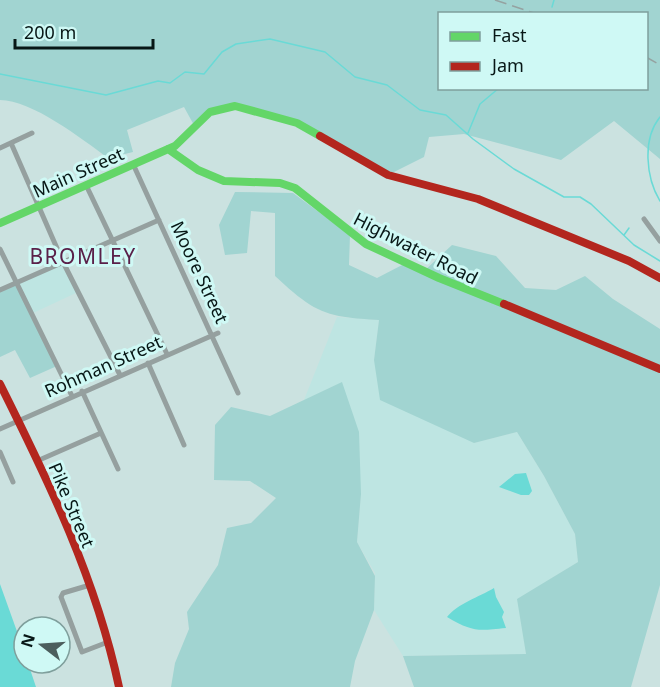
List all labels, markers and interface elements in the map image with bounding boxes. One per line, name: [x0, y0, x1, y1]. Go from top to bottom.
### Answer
scale bar: [15, 12, 153, 50]
legend: [438, 12, 648, 90]
text: 200 m: [24, 20, 76, 44]
text: Fast: [492, 23, 527, 47]
text: Jam: [490, 53, 524, 77]
street label: Main Street: [29, 141, 128, 203]
street label: Highwater Road: [350, 206, 482, 290]
street label: Moore Street: [166, 217, 234, 327]
district label: BROMLEY: [29, 242, 137, 270]
street label: Rohman Street: [40, 329, 166, 403]
street label: Pike Street: [43, 459, 101, 552]
north arrow: [12, 615, 72, 675]
text: N: [15, 631, 40, 650]

